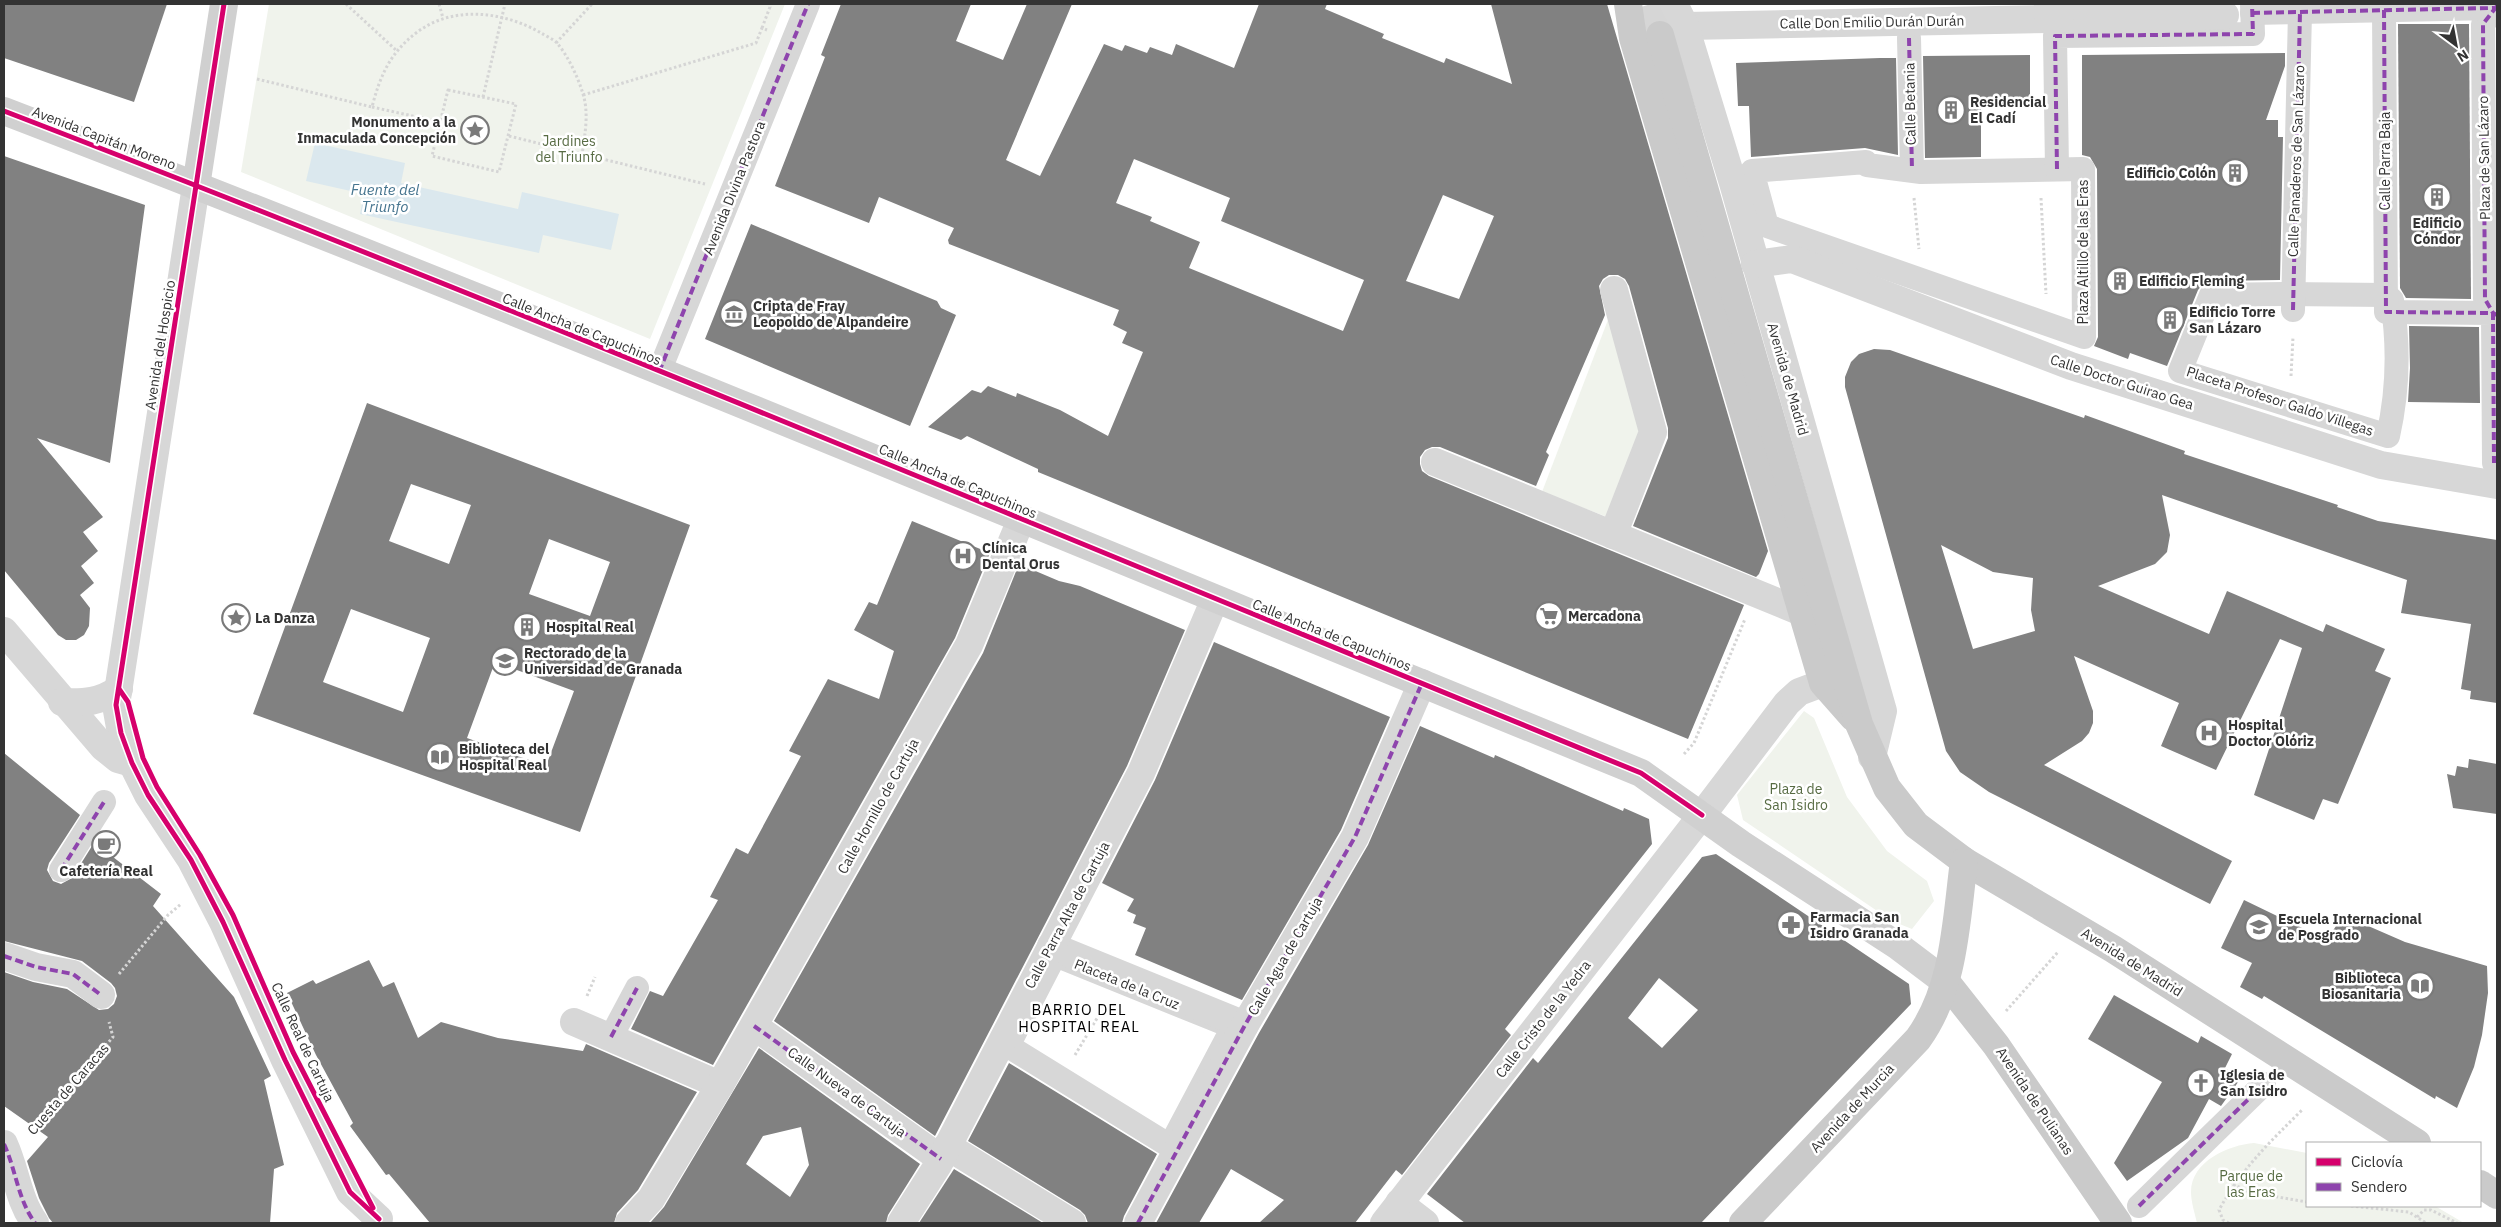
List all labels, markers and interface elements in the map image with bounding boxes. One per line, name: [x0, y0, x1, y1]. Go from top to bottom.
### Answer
street label: Calle Don Emilio Durán Durán: [1780, 11, 1964, 33]
north arrow: [2431, 20, 2481, 70]
text: N: [2454, 46, 2472, 66]
street label: Calle Betania: [1900, 62, 1920, 146]
street label: Calle Panaderos de San Lázaro: [2284, 65, 2308, 257]
place label: Residencial El Cadí: [1970, 93, 2046, 127]
building icon: Residencial El Cadí: [1936, 95, 1966, 125]
street label: Plaza de San Lázaro: [2474, 96, 2494, 220]
street label: Avenida Capitán Moreno: [29, 102, 179, 174]
street label: Calle Parra Baja: [2376, 111, 2394, 211]
place label: Monumento a la Inmaculada Concepción: [297, 113, 456, 147]
place icon: Monumento a la Inmaculada Concepción: [460, 115, 490, 145]
street label: Avenida Divina Pastora: [699, 118, 769, 258]
park label: Jardines del Triunfo: [535, 132, 603, 166]
building icon: Edificio Colón: [2220, 158, 2250, 188]
place label: Edificio Colón: [2126, 164, 2216, 182]
street label: Plaza Altillo de las Eras: [2074, 179, 2092, 324]
water label: Fuente del Triunfo: [351, 180, 419, 216]
building icon: Edificio Cóndor: [2422, 182, 2452, 212]
place label: Edificio Cóndor: [2412, 214, 2462, 248]
building icon: Edificio Fleming: [2105, 266, 2135, 296]
place label: Edificio Fleming: [2139, 272, 2245, 290]
street label: Avenida del Hospicio: [141, 279, 179, 411]
street label: Calle Ancha de Capuchinos: [500, 289, 664, 369]
place label: Cripta de Fray Leopoldo de Alpandeire: [753, 297, 909, 331]
museum icon: Cripta de Fray Leopoldo de Alpandeire: [719, 299, 749, 329]
place label: Edificio Torre San Lázaro: [2189, 303, 2276, 337]
building icon: Edificio Torre San Lázaro: [2155, 305, 2185, 335]
street label: Avenida de Madrid: [1763, 321, 1813, 437]
street label: Calle Doctor Guirao Gea: [2048, 350, 2197, 414]
street label: Placeta Profesor Galdo Villegas: [2184, 362, 2376, 440]
street label: Calle Ancha de Capuchinos: [876, 440, 1040, 523]
place label: Clínica Dental Orus: [982, 539, 1060, 573]
hospital icon: Clínica Dental Orus: [948, 541, 978, 571]
street label: Calle Ancha de Capuchinos: [1250, 595, 1414, 675]
supermarket icon: Mercadona: [1534, 601, 1564, 631]
place icon: La Danza: [221, 603, 251, 633]
place label: Mercadona: [1568, 607, 1641, 625]
place label: La Danza: [255, 609, 315, 627]
building icon: Hospital Real: [512, 612, 542, 642]
place label: Hospital Real: [546, 618, 634, 636]
place label: Rectorado de la Universidad de Granada: [524, 644, 682, 678]
school or university icon: Rectorado de la Universidad de Granada: [490, 646, 520, 676]
place label: Hospital Doctor Olóriz: [2228, 716, 2314, 750]
hospital icon: Hospital Doctor Olóriz: [2194, 718, 2224, 748]
street label: Calle Hornillo de Cartuja: [833, 735, 923, 877]
place label: Biblioteca del Hospital Real: [459, 740, 549, 774]
library icon: Biblioteca del Hospital Real: [425, 742, 455, 772]
park label: Plaza de San Isidro: [1764, 780, 1828, 814]
cafe icon: Cafetería Real: [91, 830, 121, 860]
street label: Calle Parra Alta de Cartuja: [1020, 838, 1114, 992]
place label: Cafetería Real: [59, 862, 153, 880]
street label: Calle Agua de Cartuja: [1244, 893, 1327, 1019]
place label: Farmacia San Isidro Granada: [1810, 908, 1909, 942]
pharmacy icon: Farmacia San Isidro Granada: [1776, 910, 1806, 940]
place label: Escuela Internacional de Posgrado: [2278, 910, 2422, 944]
school or university icon: Escuela Internacional de Posgrado: [2244, 912, 2274, 942]
street label: Avenida de Madrid: [2078, 924, 2186, 1000]
street label: Placeta de la Cruz: [1072, 955, 1183, 1014]
street label: Calle Cristo de la Yedra: [1491, 956, 1595, 1081]
place label: Biblioteca Biosanitaria: [2321, 969, 2401, 1003]
library icon: Biblioteca Biosanitaria: [2405, 971, 2435, 1001]
street label: Calle Real de Cartuja: [267, 979, 339, 1105]
district label: BARRIO DEL HOSPITAL REAL: [1018, 1000, 1140, 1036]
street label: Cuesta de Caracas: [23, 1039, 113, 1139]
street label: Calle Nueva de Cartuja: [784, 1043, 910, 1141]
street label: Avenida de Pulianas: [1992, 1044, 2078, 1158]
street label: Avenida de Murcia: [1806, 1059, 1898, 1156]
place label: Iglesia de San Isidro: [2220, 1066, 2287, 1100]
church icon: Iglesia de San Isidro: [2186, 1068, 2216, 1098]
legend: [2306, 1142, 2481, 1207]
text: Ciclovía: [2351, 1152, 2403, 1171]
park label: Parque de las Eras: [2219, 1167, 2283, 1201]
text: Sendero: [2351, 1177, 2407, 1196]

